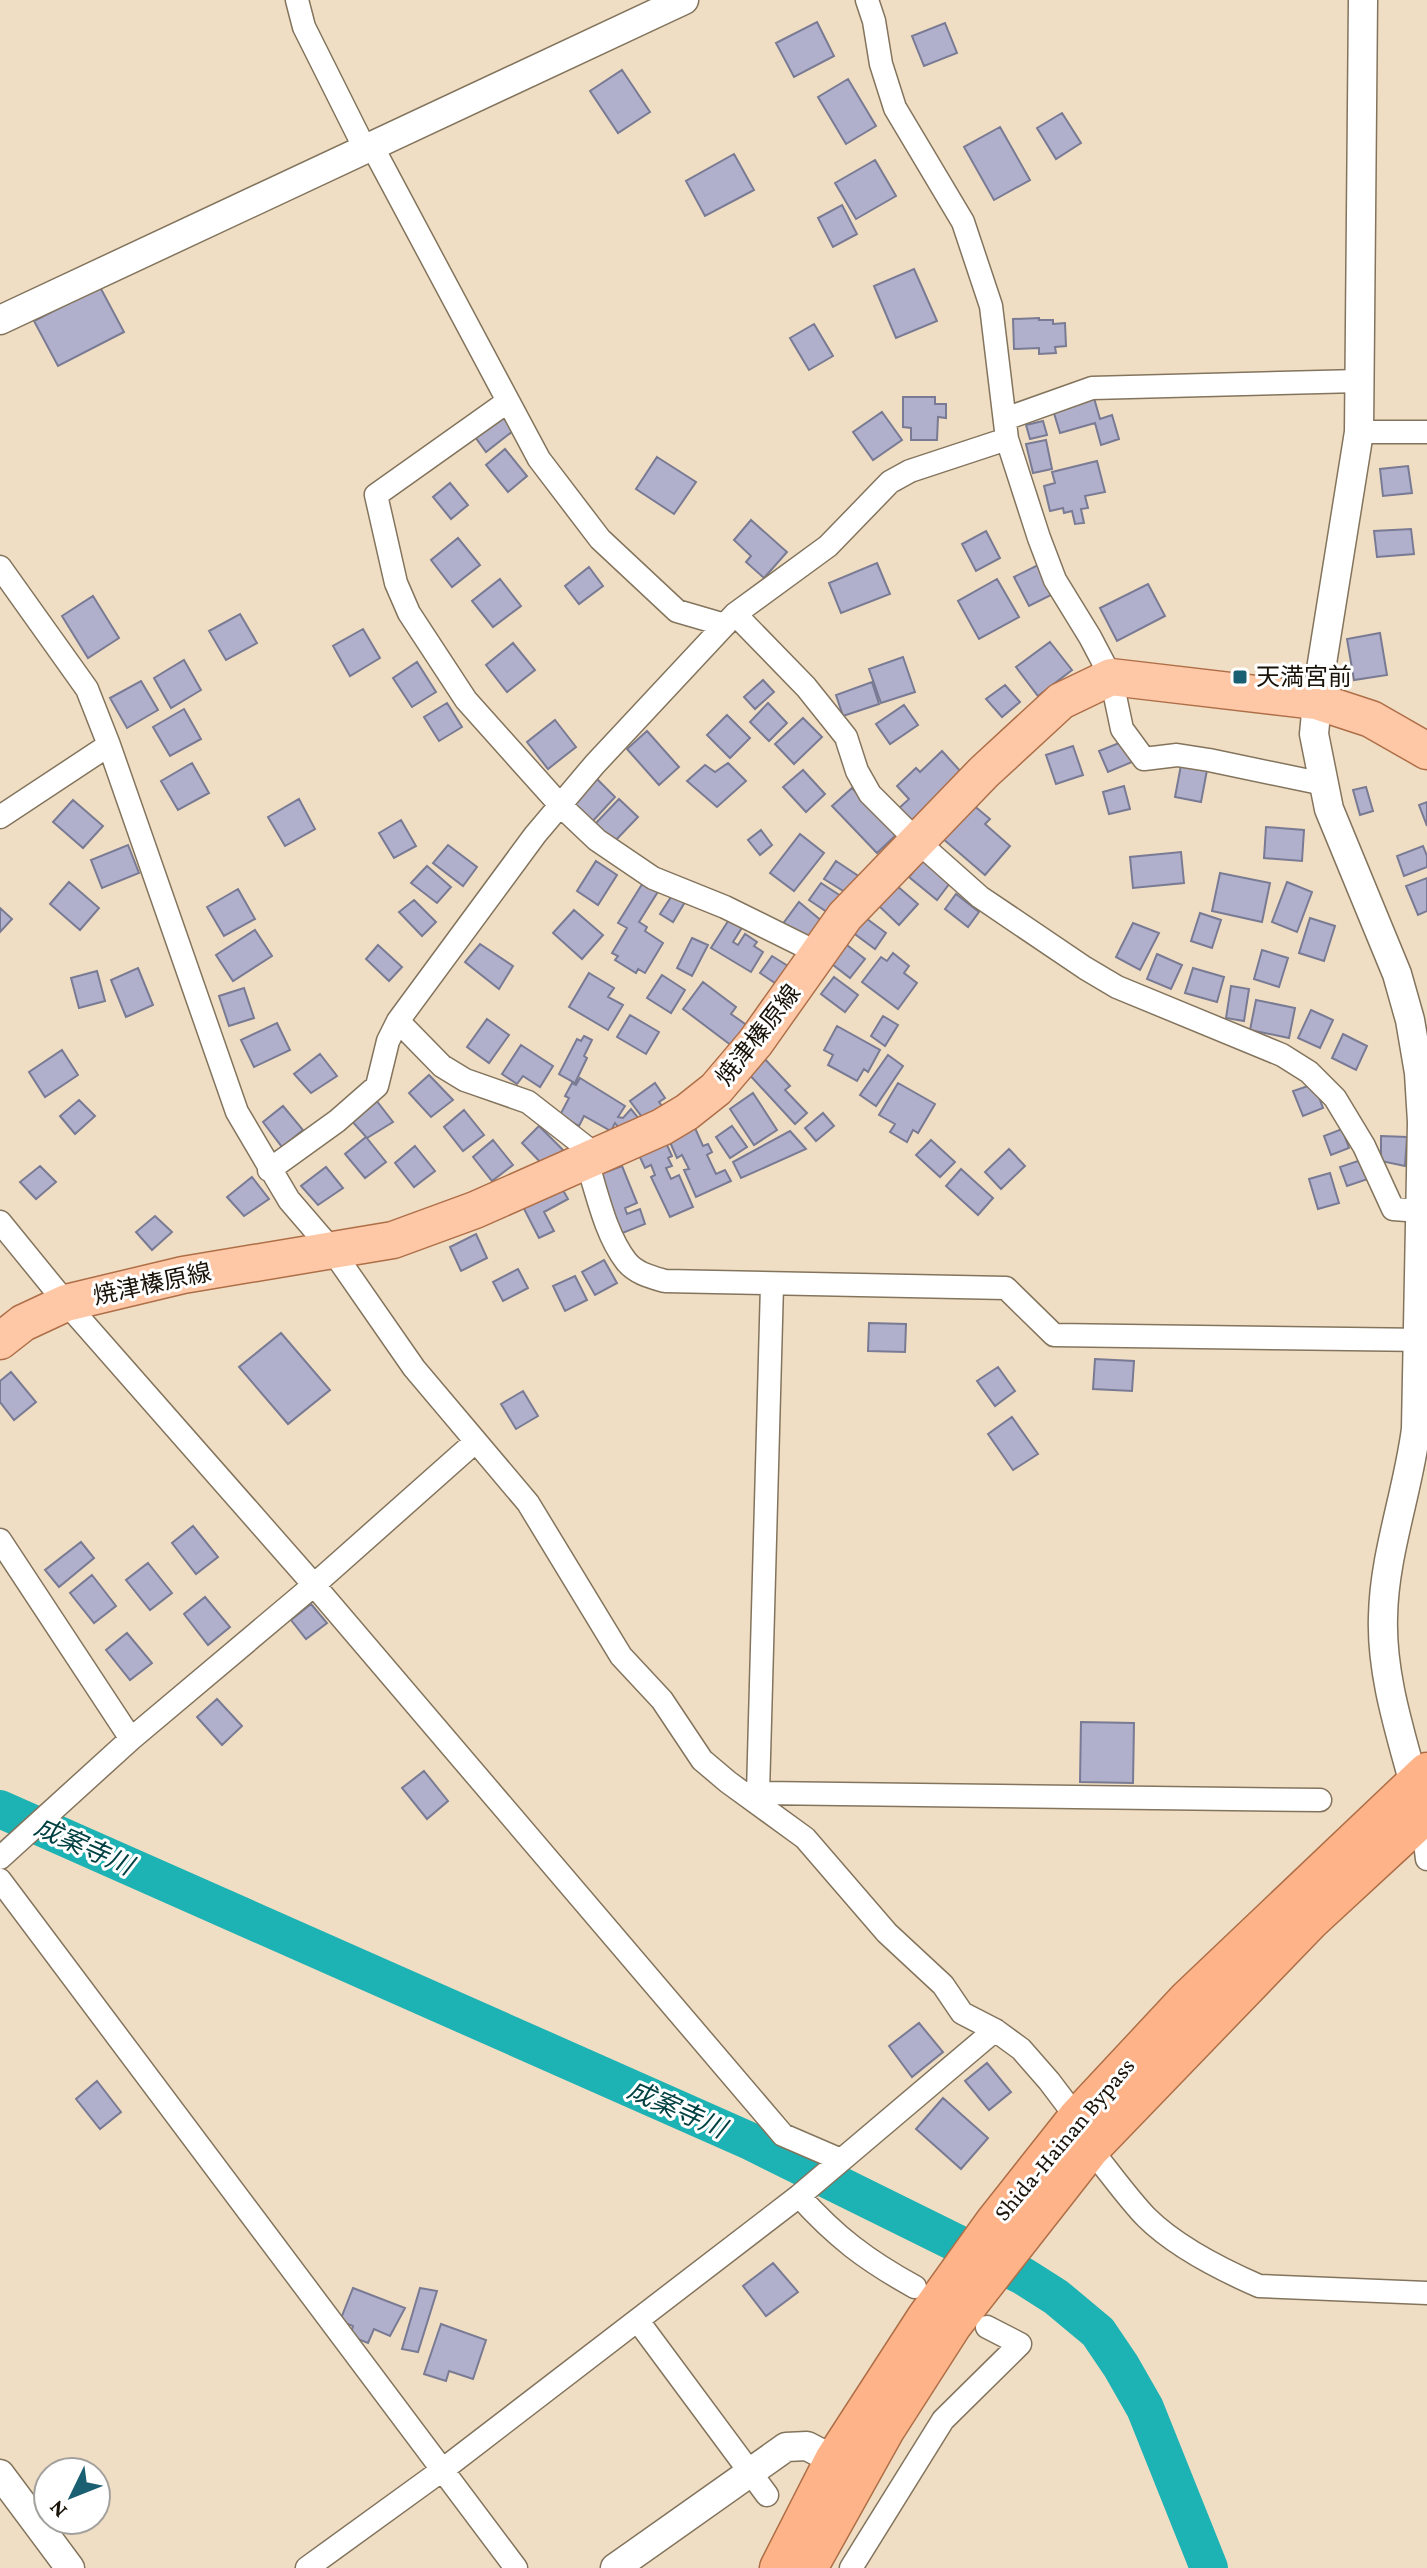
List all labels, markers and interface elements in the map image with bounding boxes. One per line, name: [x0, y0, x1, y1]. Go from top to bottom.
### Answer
place label: 天満宮前: [1256, 663, 1352, 690]
marker: 天満宮前: [1231, 668, 1249, 686]
street label: 焼津榛原線: [710, 979, 805, 1090]
street label: 焼津榛原線: [90, 1258, 213, 1309]
water label: 成案寺川: [30, 1812, 140, 1882]
street label: Shida-Hainan Bypass: [988, 2052, 1140, 2226]
water label: 成案寺川: [623, 2075, 733, 2145]
north arrow: [32, 2456, 112, 2536]
text: N: [43, 2495, 72, 2523]

